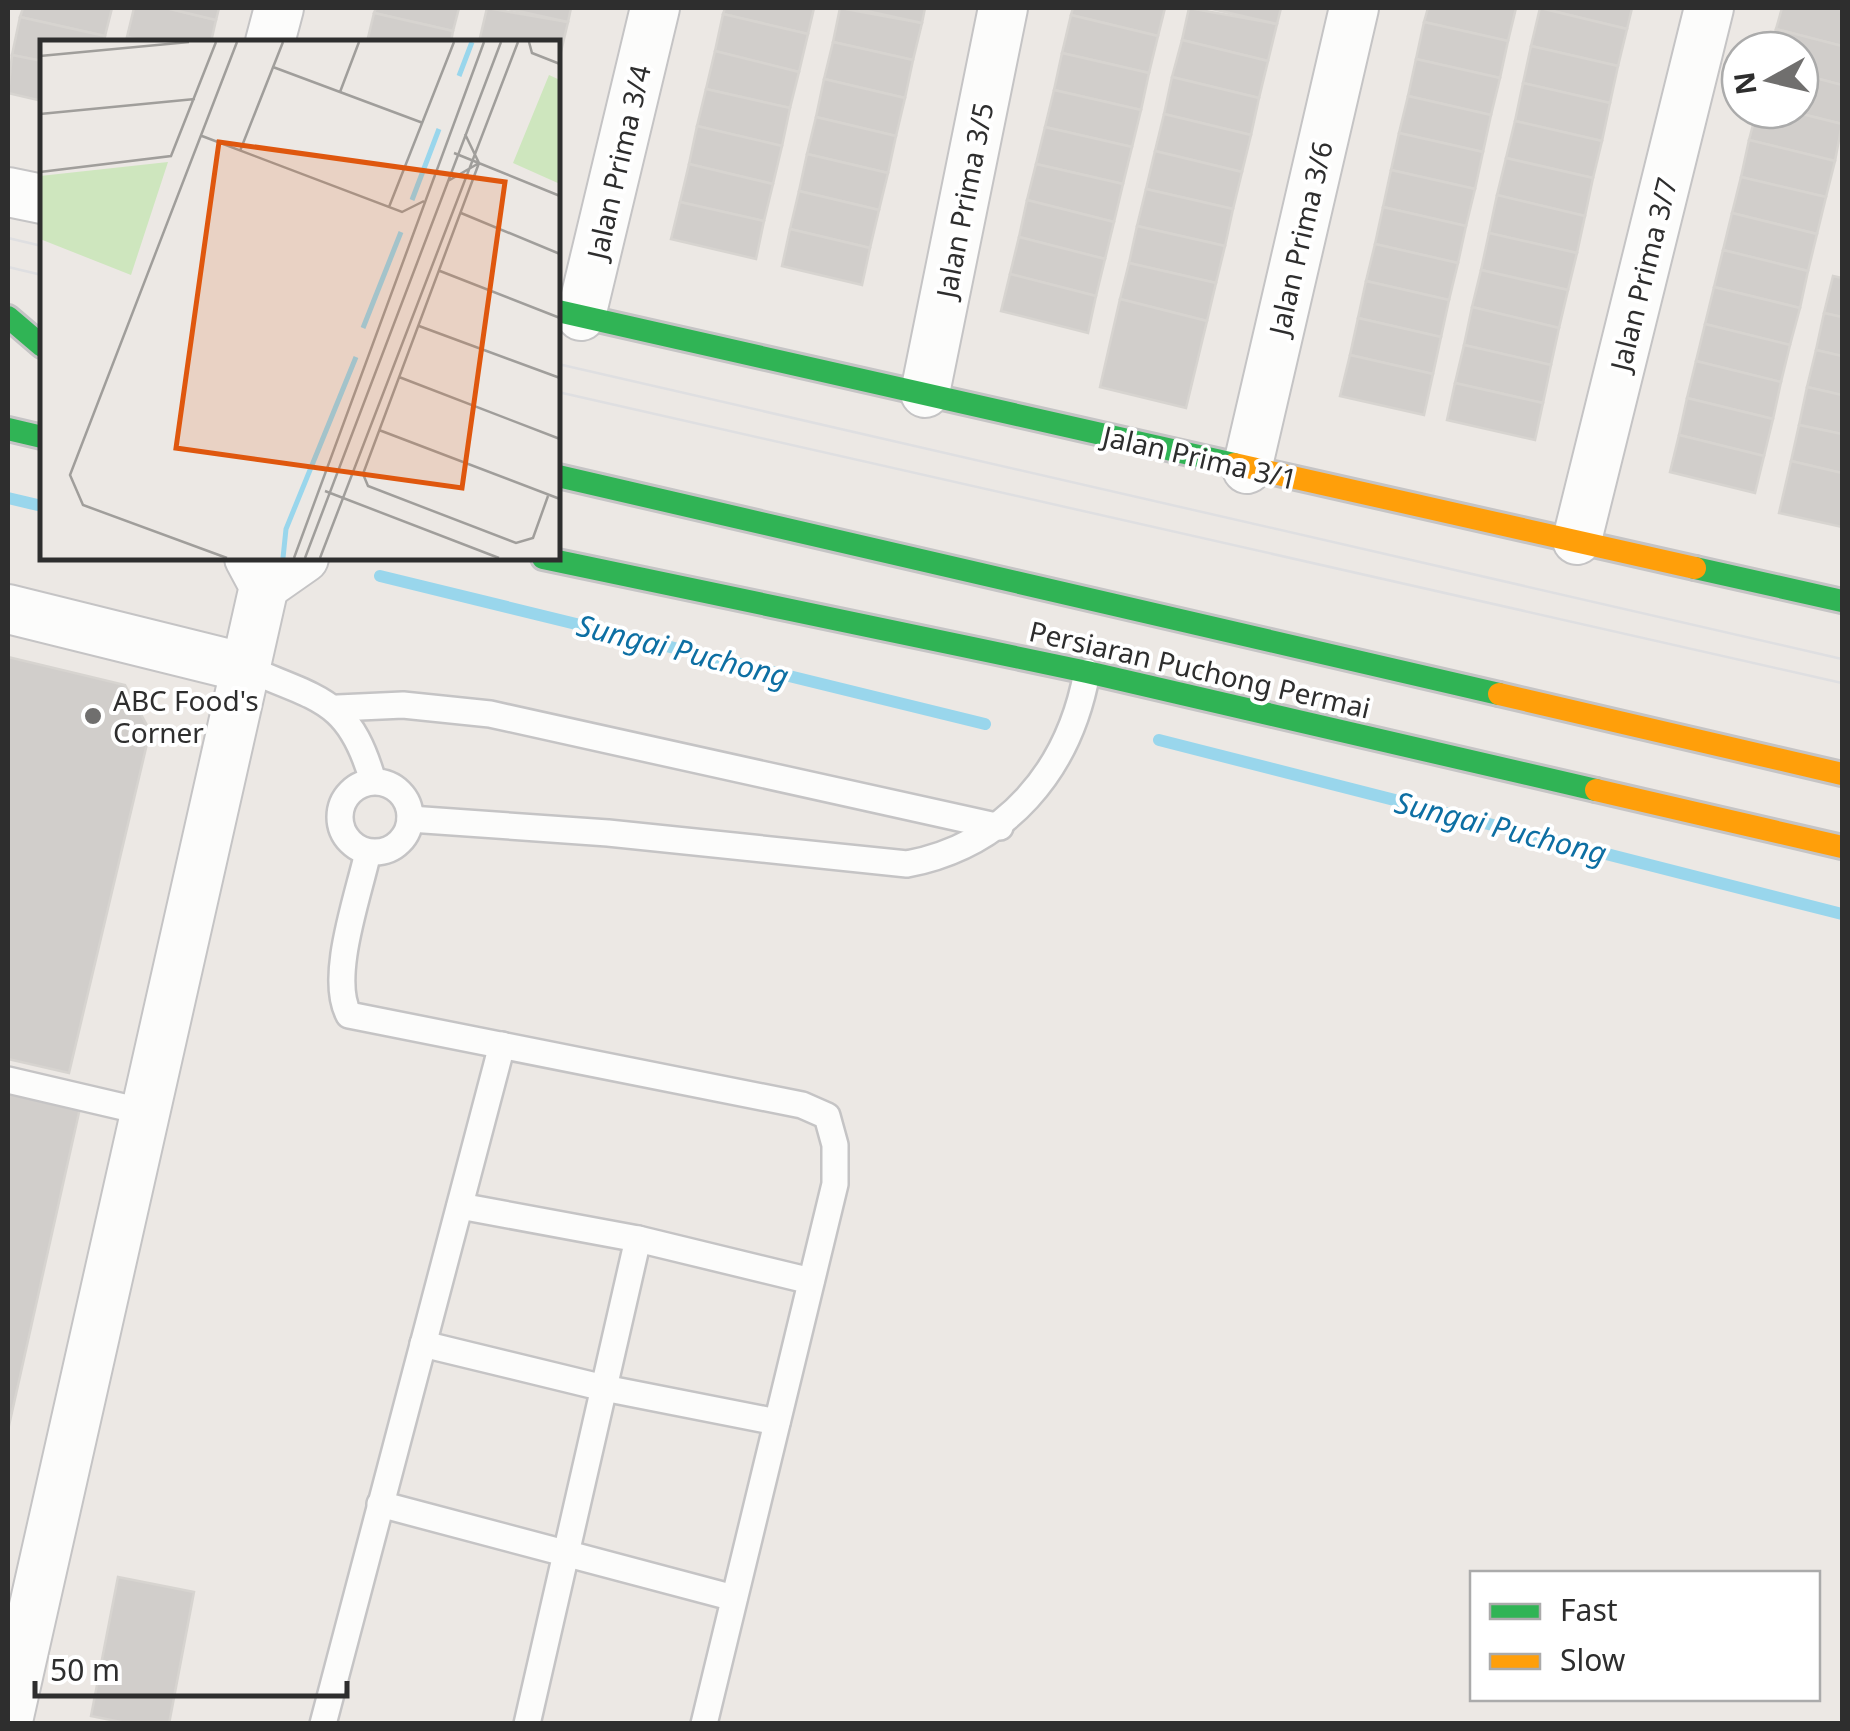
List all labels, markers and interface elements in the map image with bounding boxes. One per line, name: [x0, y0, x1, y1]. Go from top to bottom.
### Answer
north arrow: [1720, 30, 1820, 130]
inset map: [40, 40, 560, 560]
street label: Jalan Prima 3/4: [577, 61, 659, 266]
text: N: [1724, 70, 1765, 98]
street label: Jalan Prima 3/5: [926, 99, 1002, 304]
street label: Jalan Prima 3/6: [1259, 137, 1341, 342]
street label: Jalan Prima 3/7: [1600, 173, 1685, 378]
street label: Jalan Prima 3/1: [1096, 416, 1301, 498]
water label: Sungai Puchong: [573, 604, 793, 696]
street label: Persiaran Puchong Permai: [1026, 611, 1374, 727]
place label: ABC Food's Corner: [113, 681, 259, 751]
marker: ABC Food's Corner: [82, 705, 104, 727]
water label: Sungai Puchong: [1391, 781, 1611, 873]
legend: [1470, 1571, 1820, 1701]
text: Fast: [1560, 1589, 1618, 1630]
scale bar: [35, 1636, 348, 1698]
text: Slow: [1560, 1639, 1626, 1680]
text: 50 m: [50, 1649, 120, 1690]

